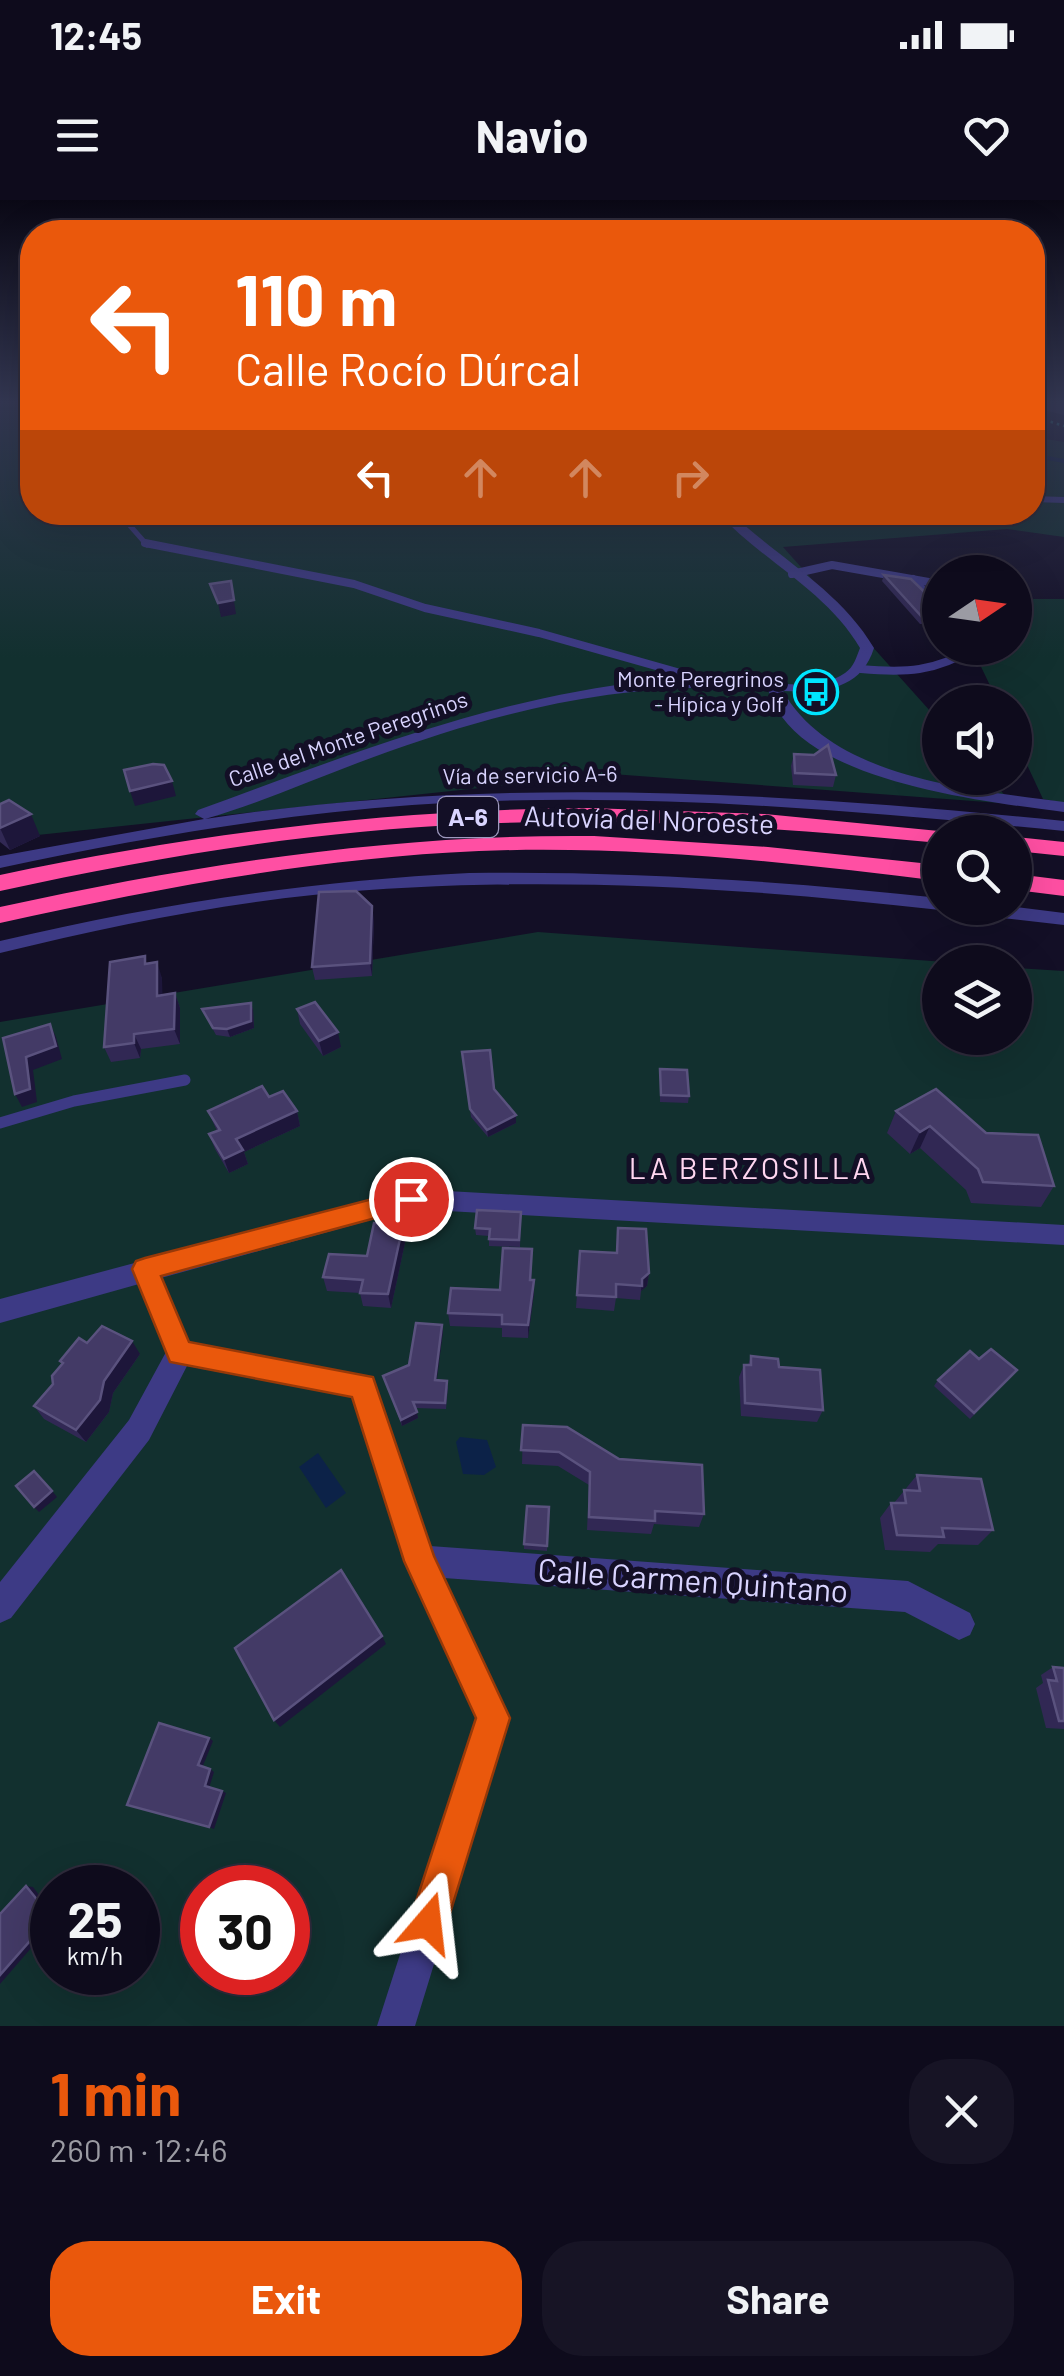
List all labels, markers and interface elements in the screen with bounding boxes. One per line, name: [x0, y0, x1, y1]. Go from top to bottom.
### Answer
text: 12:45: [50, 12, 142, 58]
icon: menu: [50, 108, 105, 163]
text: Navio: [476, 108, 589, 162]
icon: heart: [959, 108, 1014, 163]
text: 110 m: [235, 256, 397, 340]
icon: left: [70, 260, 200, 390]
text: Calle Rocío Dúrcal: [235, 341, 581, 395]
icon: left: [348, 450, 403, 505]
icon: ahead: [453, 450, 508, 505]
icon: ahead: [558, 450, 613, 505]
icon: right: [663, 450, 718, 505]
north arrow: [922, 555, 1032, 665]
map controls: [922, 555, 1032, 1055]
place label: Monte Peregrinos - Hípica y Golf: [617, 665, 784, 716]
bus stop icon: Monte Peregrinos - Hípica y Golf: [793, 669, 839, 715]
street label: Calle del Monte Peregrinos: [225, 685, 471, 791]
button: sound: [922, 685, 1032, 795]
street label: Vía de servicio A-6: [442, 759, 618, 789]
road number: A-6: [438, 797, 498, 837]
street label: Autovía del Noroeste: [523, 798, 775, 840]
button: search: [922, 815, 1032, 925]
button: layers: [922, 945, 1032, 1055]
district label: LA BERZOSILLA: [629, 1149, 873, 1185]
pin: [369, 1157, 454, 1242]
icon: arrive: [384, 1172, 439, 1227]
street label: Calle Carmen Quintano: [537, 1549, 850, 1609]
speed limit sign: 30: [180, 1865, 310, 1995]
position arrow: [376, 1871, 480, 1975]
text: 25: [68, 1888, 122, 1948]
text: km/h: [67, 1940, 123, 1970]
text: 1 min: [50, 2056, 181, 2128]
button: close: [909, 2059, 1014, 2164]
text: 260 m · 12:46: [50, 2130, 227, 2168]
button: Exit: [50, 2241, 522, 2356]
button: Share: [542, 2241, 1014, 2356]

